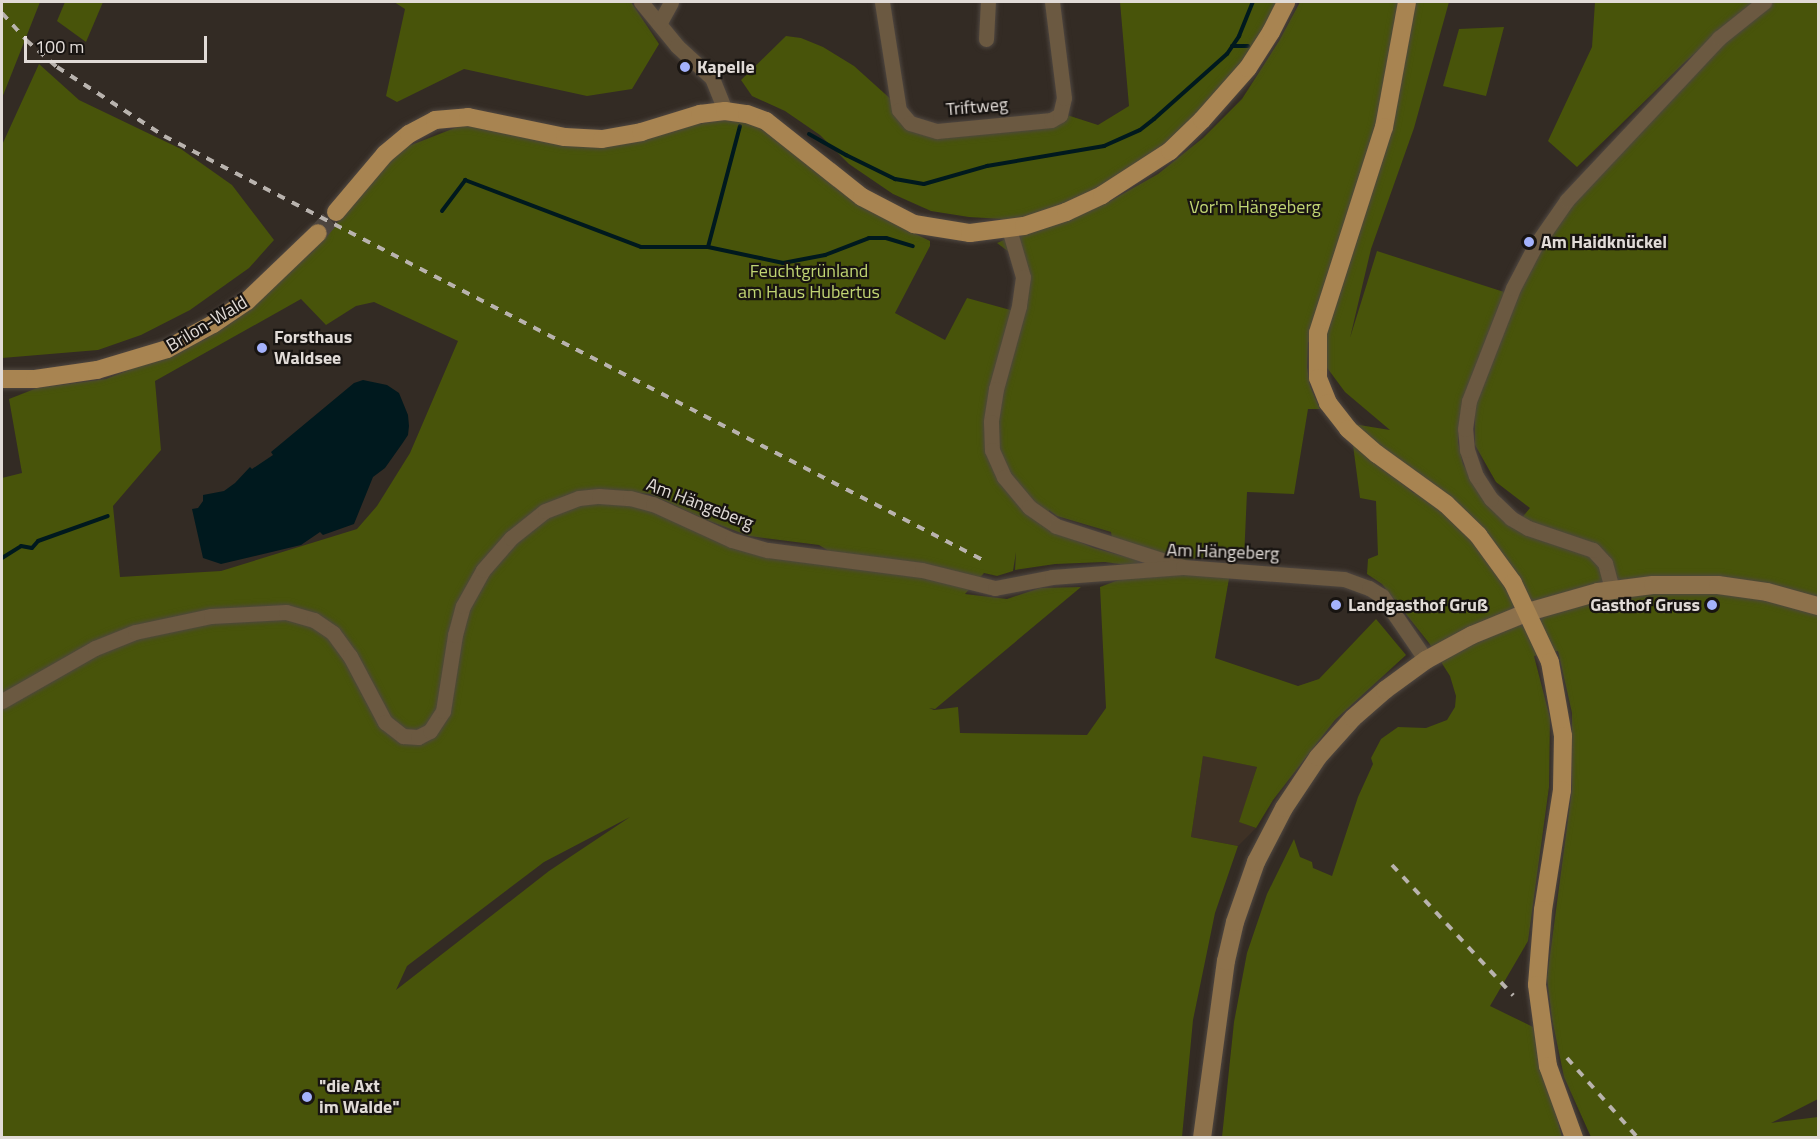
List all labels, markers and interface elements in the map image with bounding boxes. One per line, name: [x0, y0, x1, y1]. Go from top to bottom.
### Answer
scale bar: [27, 24, 210, 62]
text: 100 m: [35, 33, 84, 60]
place label: Kapelle: [697, 56, 755, 78]
marker: Kapelle: [678, 60, 692, 74]
street label: Triftweg: [945, 94, 1009, 120]
park label: Vor'm Hängeberg: [1189, 196, 1321, 218]
place label: Am Haidknückel: [1541, 231, 1667, 253]
marker: Am Haidknückel: [1522, 235, 1536, 249]
park label: Feuchtgrünland am Haus Hubertus: [738, 261, 880, 304]
street label: Brilon-Wald: [163, 291, 251, 357]
place label: Forsthaus Waldsee: [274, 327, 352, 370]
marker: Forsthaus Waldsee: [255, 341, 269, 355]
street label: Am Hängeberg: [643, 474, 757, 534]
street label: Am Hängeberg: [1166, 539, 1280, 565]
place label: Landgasthof Gruß: [1348, 594, 1488, 616]
place label: Gasthof Gruss: [1590, 594, 1700, 616]
marker: Landgasthof Gruß: [1329, 598, 1343, 612]
marker: Gasthof Gruss: [1705, 598, 1719, 612]
place label: "die Axt im Walde": [319, 1076, 400, 1118]
marker: "die Axt im Walde": [300, 1090, 314, 1104]

